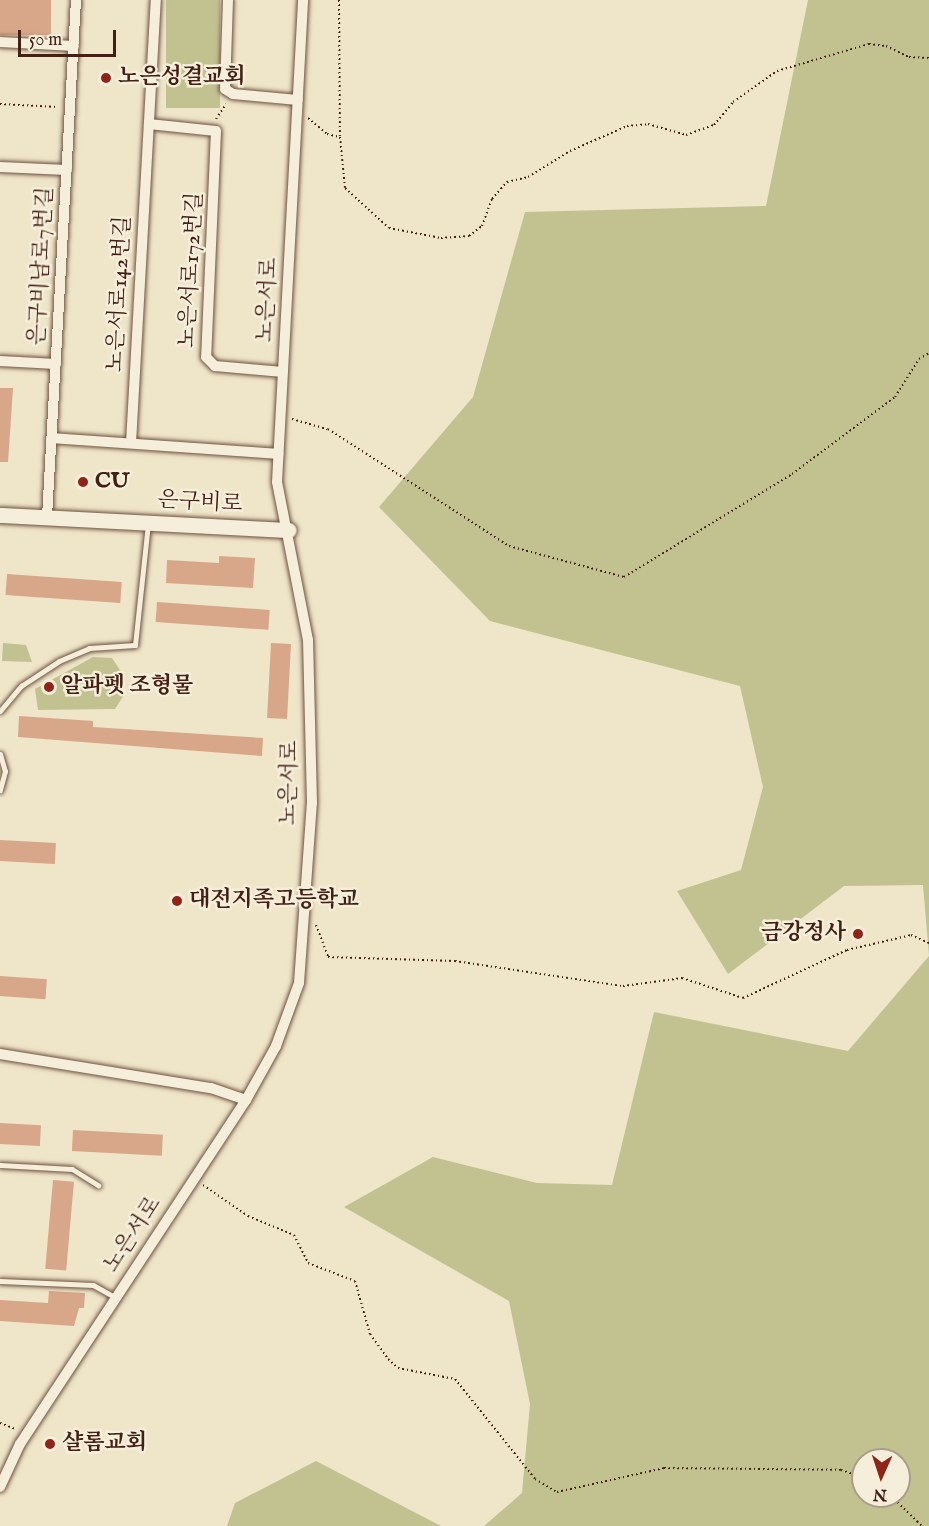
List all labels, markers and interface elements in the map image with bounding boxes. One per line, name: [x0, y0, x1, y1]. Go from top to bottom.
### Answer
scale bar: [21, 18, 118, 56]
text: 50 m: [29, 29, 62, 52]
place label: 노은성결교회: [118, 65, 246, 91]
marker: 노은성결교회: [99, 71, 113, 85]
street label: 은구비남로7번길: [25, 186, 59, 346]
street label: 노은서로172번길: [175, 191, 209, 349]
street label: 노은서로142번길: [103, 215, 137, 373]
street label: 노은서로: [253, 257, 283, 343]
place label: CU: [95, 469, 129, 495]
marker: CU: [76, 475, 90, 489]
street label: 은구비로: [157, 488, 243, 518]
place label: 알파펫 조형물: [61, 674, 193, 700]
marker: 알파펫 조형물: [42, 680, 56, 694]
street label: 노은서로: [276, 740, 304, 826]
place label: 대전지족고등학교: [189, 888, 359, 914]
marker: 대전지족고등학교: [170, 894, 184, 908]
place label: 금강정사: [761, 921, 846, 947]
marker: 금강정사: [851, 927, 865, 941]
street label: 노은서로: [99, 1192, 167, 1278]
place label: 샬롬교회: [62, 1431, 147, 1457]
marker: 샬롬교회: [43, 1437, 57, 1451]
north arrow: [851, 1448, 911, 1508]
text: N: [873, 1484, 888, 1504]

